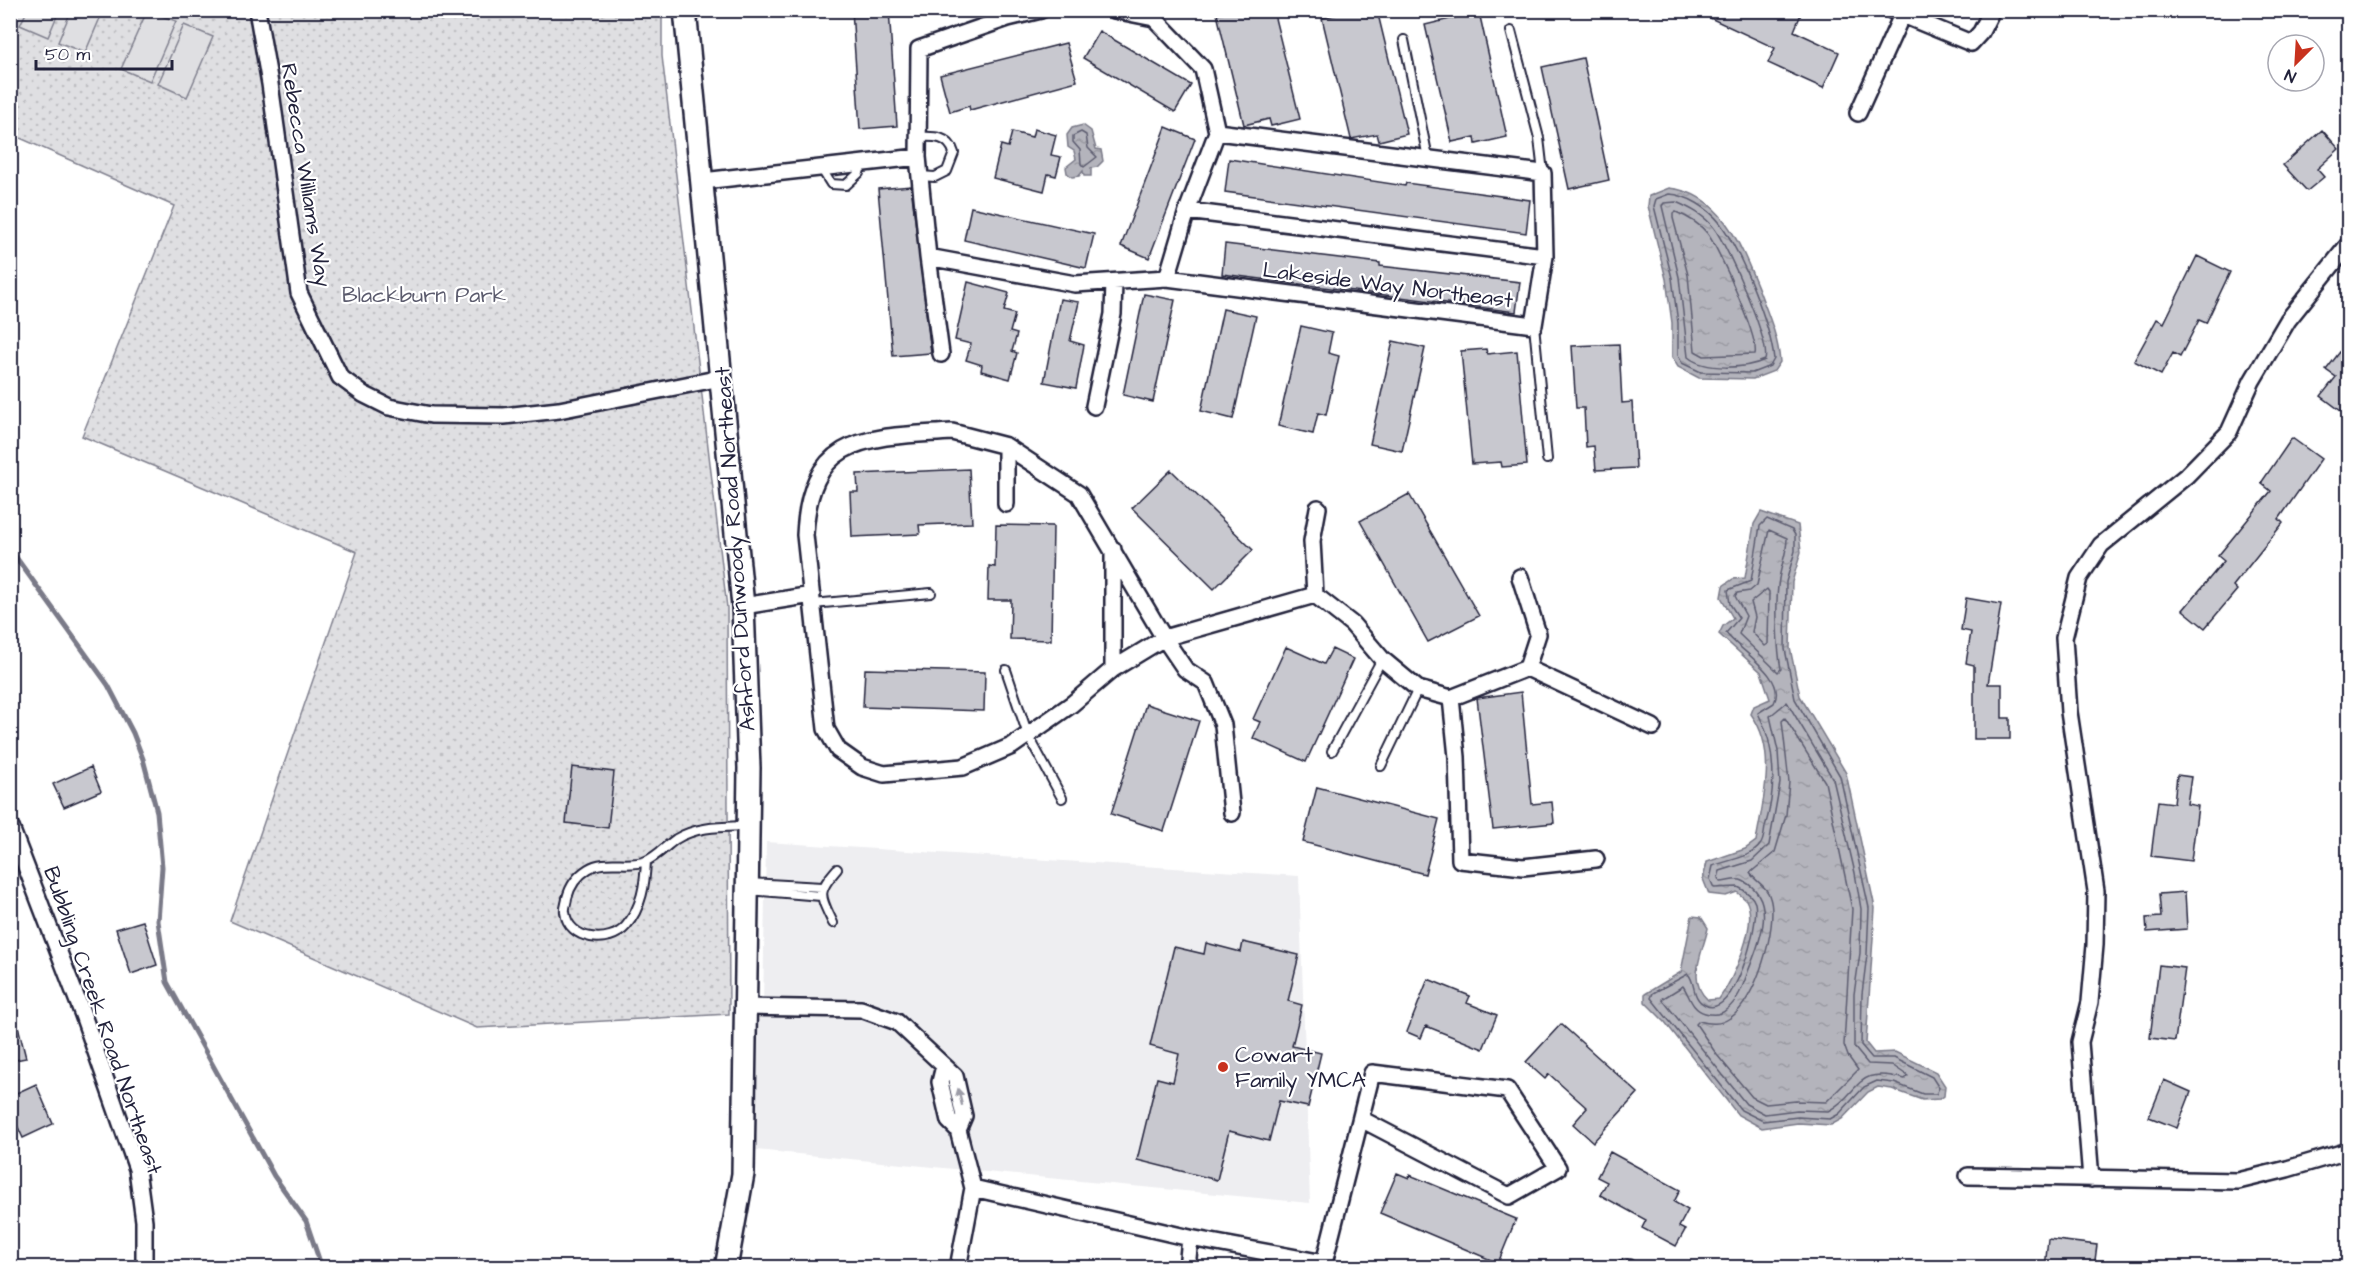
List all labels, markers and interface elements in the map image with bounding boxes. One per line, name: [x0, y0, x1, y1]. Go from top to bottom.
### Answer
scale bar: [36, 33, 172, 71]
north arrow: [2266, 33, 2326, 93]
text: 50 m: [45, 42, 90, 67]
street label: Rebecca Williams Way: [272, 61, 339, 289]
text: N: [2281, 64, 2299, 88]
street label: Lakeside Way Northeast: [1261, 255, 1515, 317]
park label: Blackburn Park: [342, 280, 507, 311]
street label: Ashford Dunwoody Road Northeast: [707, 365, 765, 732]
street label: Bubbling Creek Road Northeast: [34, 862, 170, 1179]
place label: Cowart Family YMCA: [1235, 1040, 1366, 1097]
marker: Cowart Family YMCA: [1216, 1060, 1230, 1074]
one-way arrow: [954, 1087, 964, 1106]

